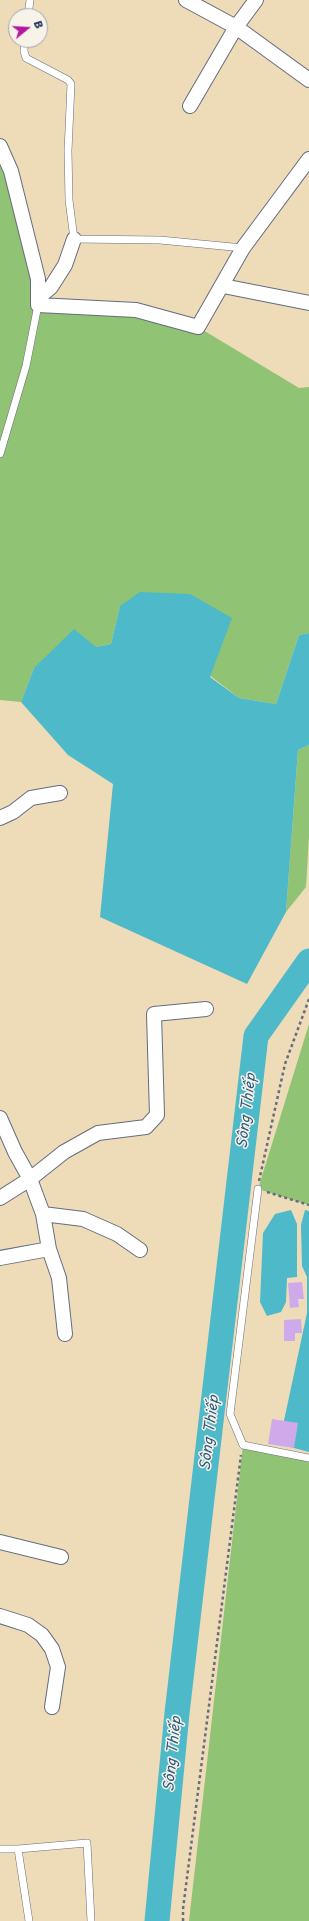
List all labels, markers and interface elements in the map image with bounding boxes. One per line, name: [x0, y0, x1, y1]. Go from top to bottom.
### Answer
north arrow: [8, 8, 48, 48]
text: B: [30, 18, 48, 31]
water label: Sông Thiếp: [234, 1073, 260, 1149]
water label: Sông Thiếp: [197, 1395, 223, 1471]
water label: Sông Thiếp: [161, 1716, 185, 1792]

